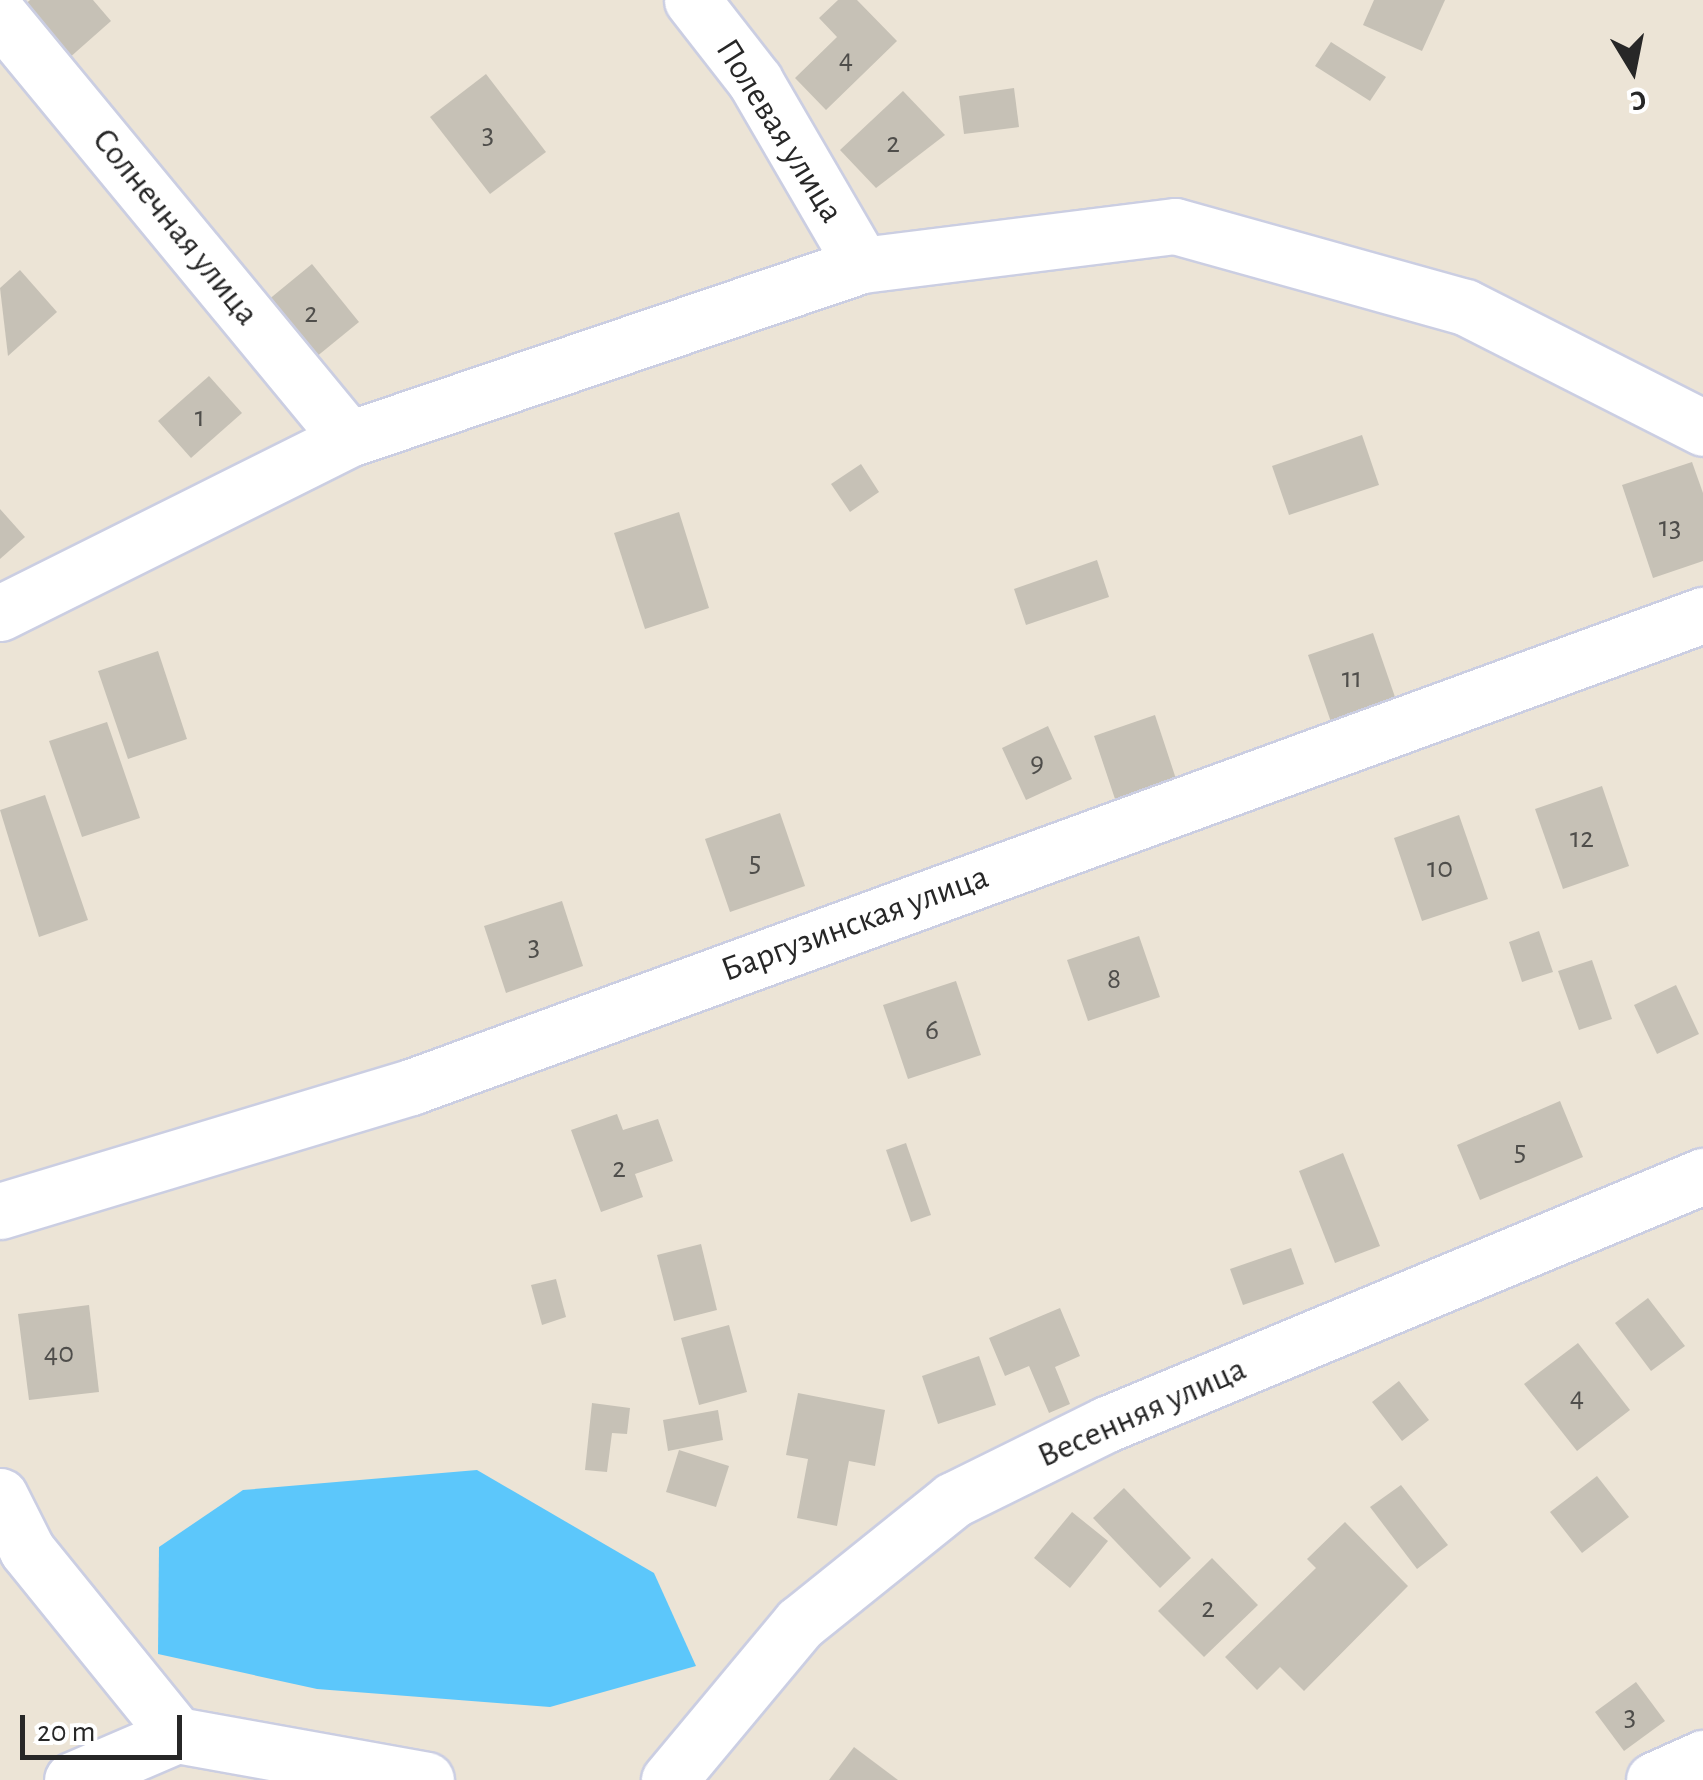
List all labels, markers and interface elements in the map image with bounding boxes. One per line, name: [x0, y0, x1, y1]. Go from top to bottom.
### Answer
north arrow: [1583, 20, 1683, 120]
street label: Полевая улица: [706, 31, 852, 231]
house number: 4: [839, 41, 853, 77]
text: С: [1628, 84, 1648, 115]
house number: 3: [482, 116, 494, 152]
street label: Солнечная улица: [83, 120, 267, 334]
house number: 2: [886, 125, 900, 161]
house number: 2: [304, 295, 318, 331]
house number: 1: [195, 399, 205, 435]
house number: 13: [1659, 509, 1681, 545]
house number: 11: [1342, 660, 1362, 696]
house number: 9: [1030, 745, 1044, 781]
house number: 12: [1570, 820, 1594, 856]
house number: 5: [749, 844, 761, 880]
house number: 10: [1427, 850, 1453, 886]
street label: Баргузинская улица: [716, 856, 994, 992]
house number: 3: [528, 928, 540, 964]
house number: 8: [1107, 961, 1121, 997]
house number: 6: [925, 1012, 939, 1048]
house number: 5: [1514, 1133, 1526, 1169]
house number: 2: [612, 1150, 626, 1186]
house number: 40: [44, 1335, 74, 1371]
street label: Весенняя улица: [1031, 1348, 1253, 1478]
house number: 4: [1570, 1379, 1584, 1415]
house number: 2: [1201, 1590, 1215, 1626]
scale bar: [25, 1695, 188, 1757]
house number: 3: [1624, 1698, 1636, 1734]
text: 20 m: [37, 1717, 95, 1747]

